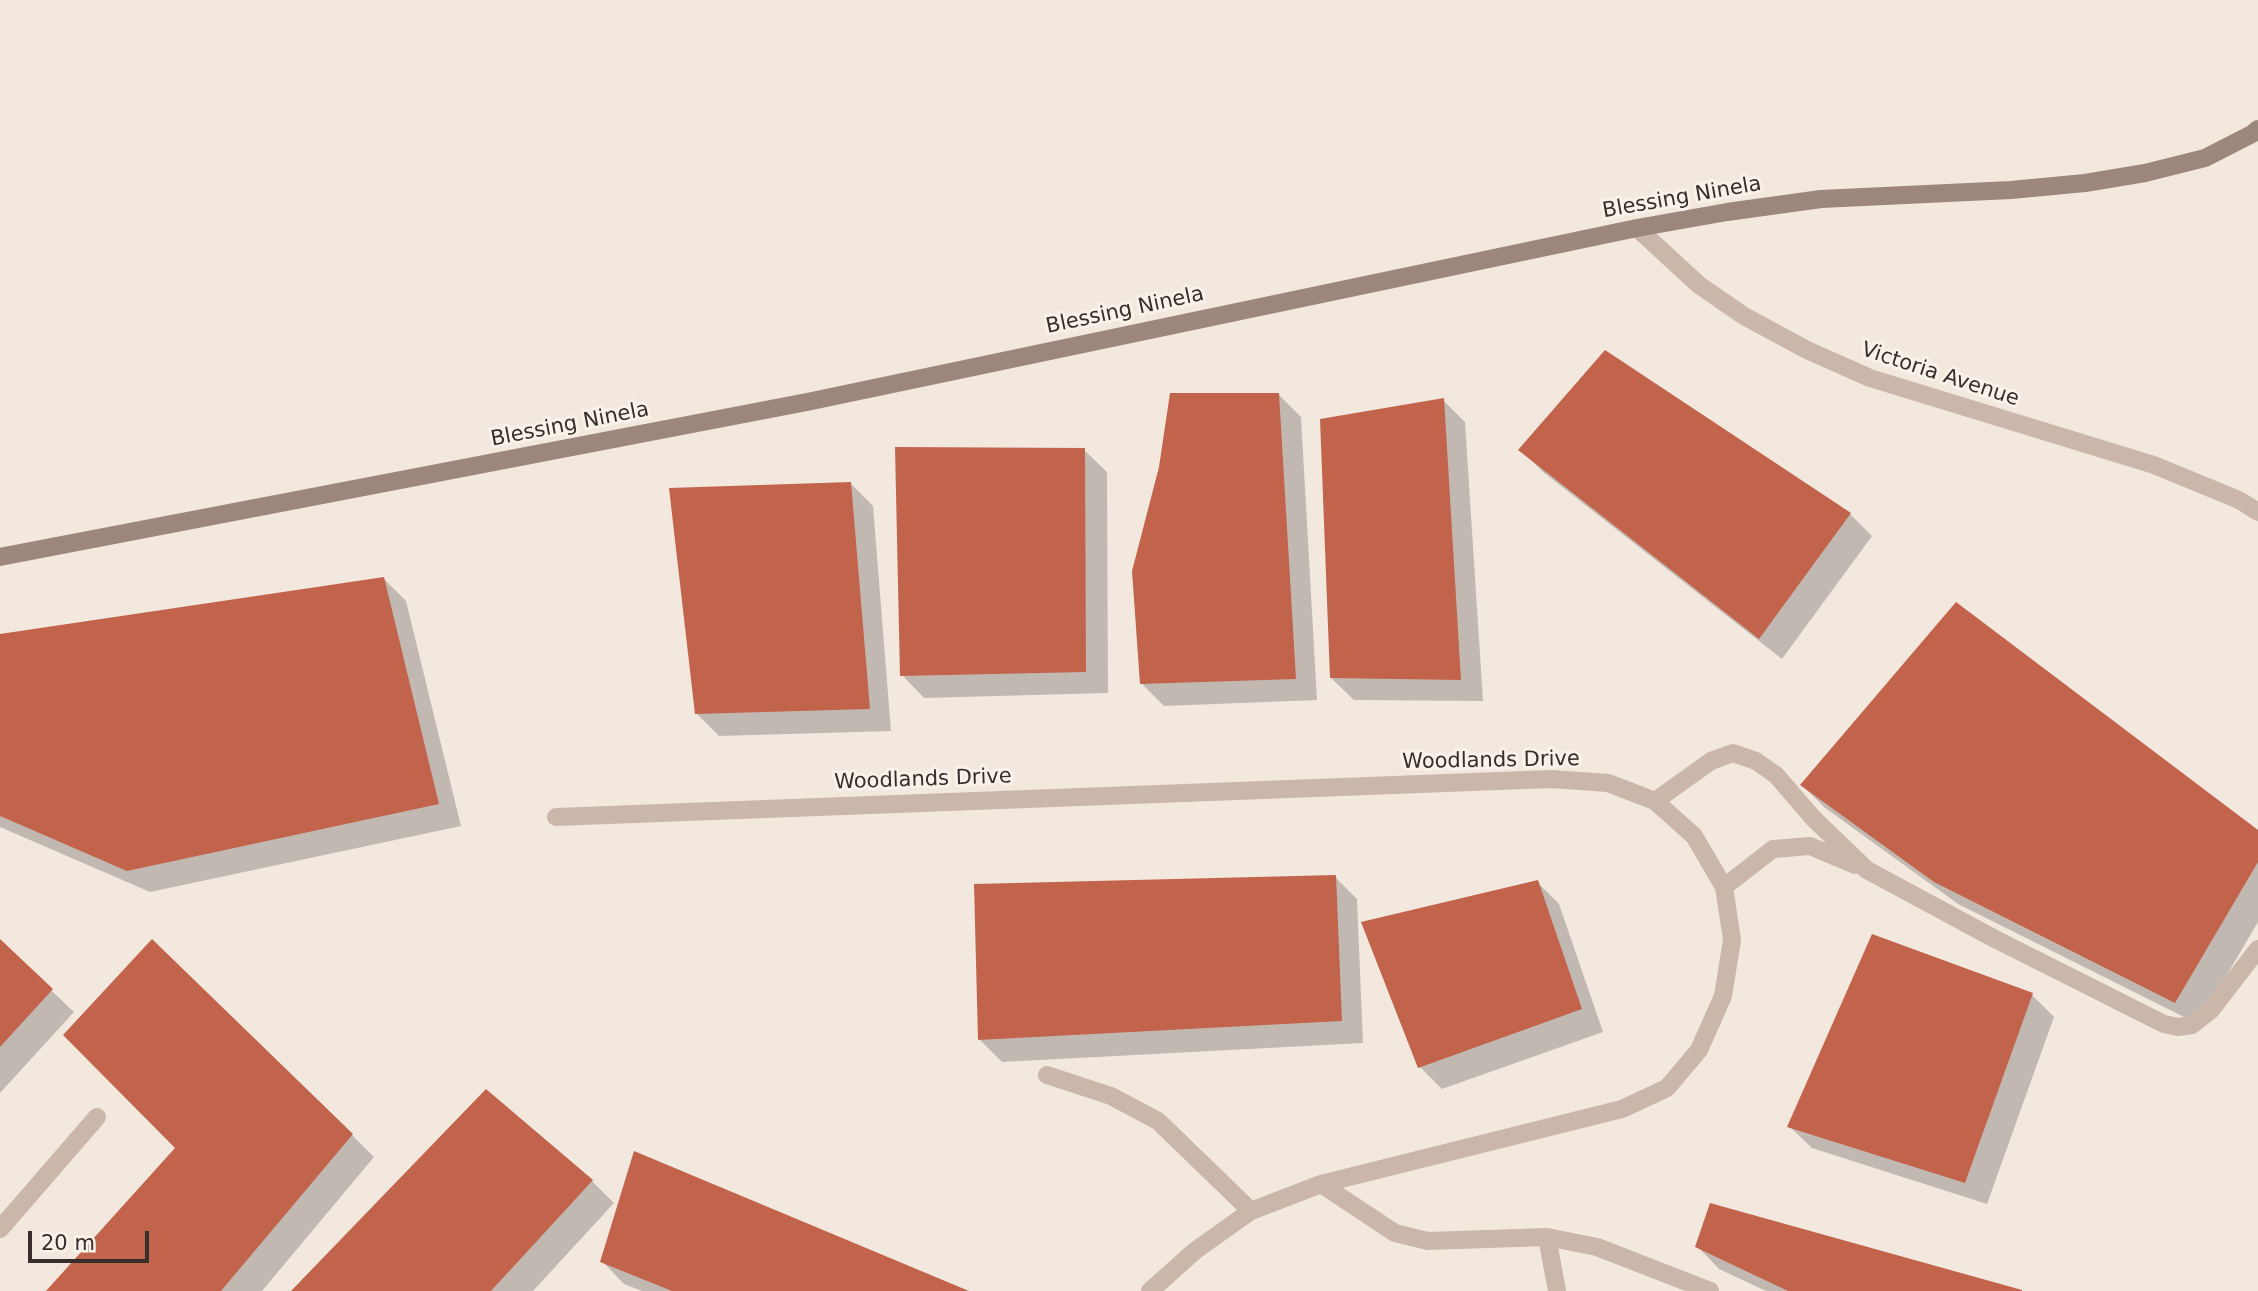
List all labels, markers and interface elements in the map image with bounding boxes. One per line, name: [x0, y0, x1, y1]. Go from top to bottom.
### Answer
street label: Blessing Ninela: [1601, 172, 1763, 224]
street label: Blessing Ninela: [1044, 282, 1206, 340]
street label: Victoria Avenue: [1858, 338, 2022, 412]
street label: Blessing Ninela: [489, 397, 651, 453]
street label: Woodlands Drive: [1402, 747, 1580, 775]
street label: Woodlands Drive: [834, 764, 1012, 796]
scale bar: [32, 1218, 152, 1262]
text: 20 m: [41, 1231, 95, 1255]

